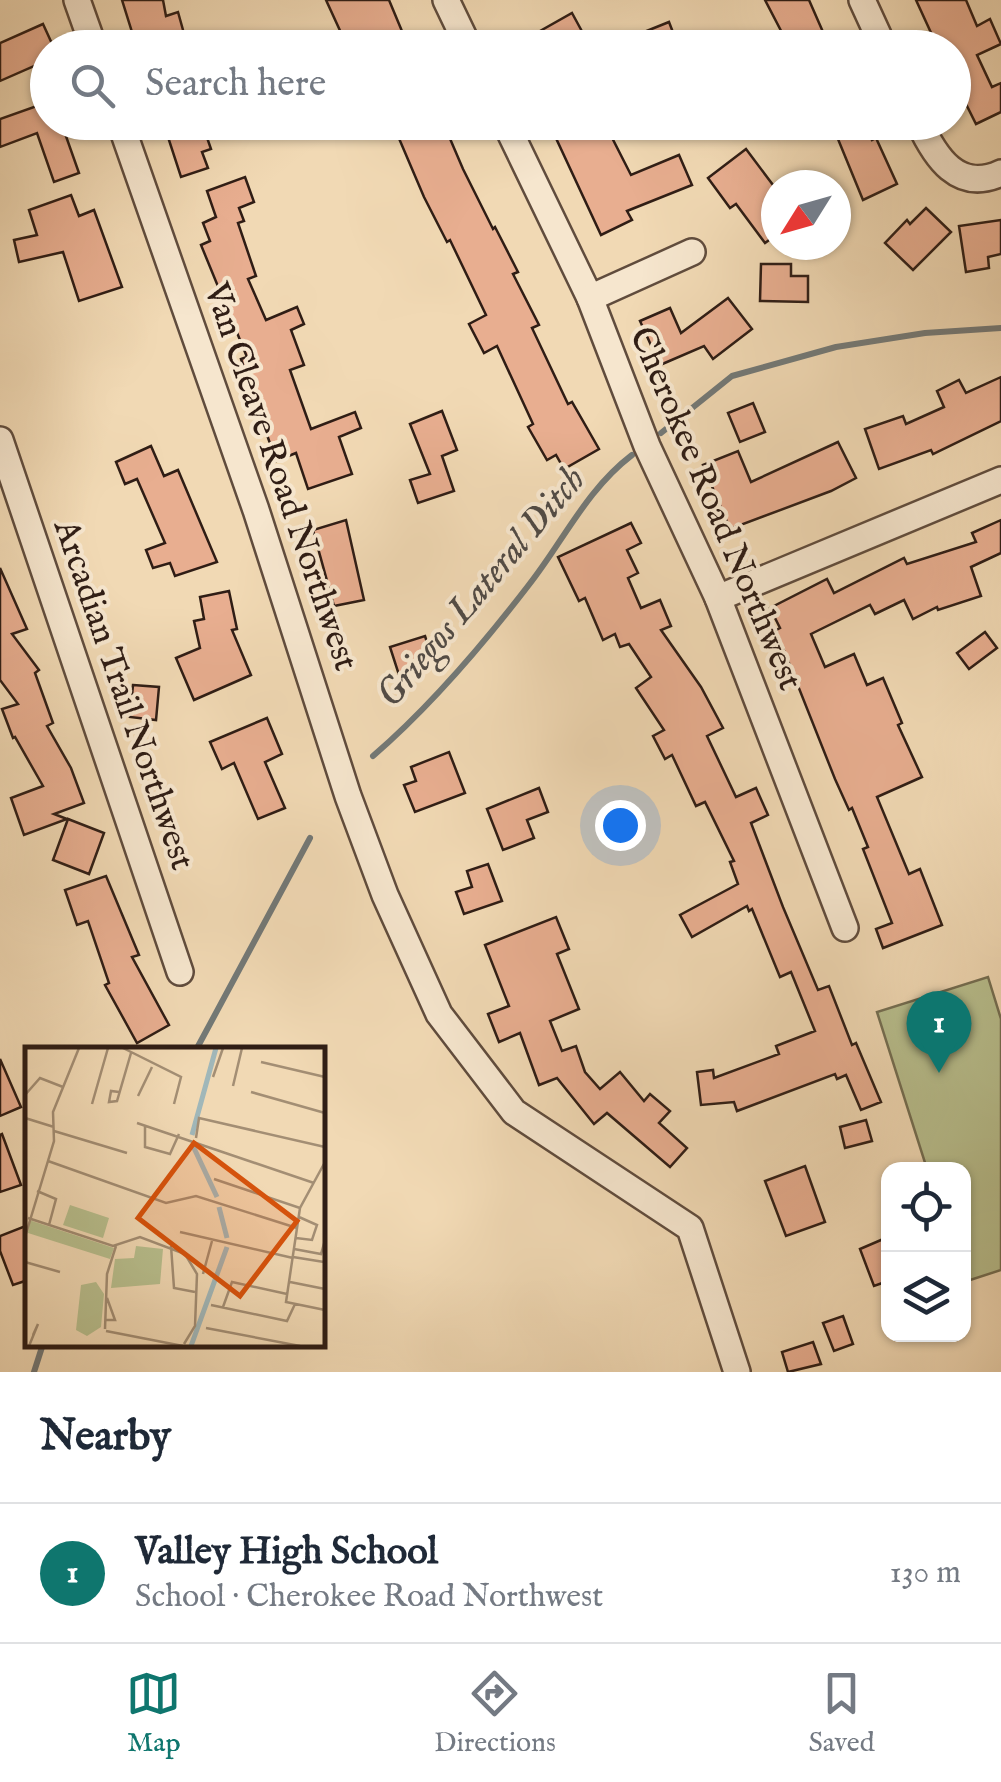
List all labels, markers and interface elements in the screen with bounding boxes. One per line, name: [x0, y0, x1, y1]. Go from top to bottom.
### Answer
search box: [30, 30, 971, 140]
icon: search: [65, 58, 120, 113]
text: Search here: [145, 61, 326, 109]
north arrow: [761, 170, 851, 260]
street label: Van Cleave Road Northwest: [192, 276, 368, 677]
street label: Cherokee Road Northwest: [618, 321, 812, 697]
water label: Griegos Lateral Ditch: [367, 457, 597, 719]
street label: Arcadian Trail Northwest: [42, 513, 204, 876]
your location: [595, 800, 646, 851]
pin: 1: [906, 990, 972, 1073]
inset map: [25, 1047, 325, 1347]
map controls: [881, 1162, 971, 1342]
button: locate: [881, 1162, 971, 1252]
button: layers: [881, 1252, 971, 1342]
text: Nearby: [40, 1411, 171, 1464]
text: Valley High School: [135, 1529, 438, 1577]
text: 1: [67, 1553, 78, 1594]
text: 130 m: [890, 1553, 961, 1594]
text: School · Cherokee Road Northwest: [135, 1577, 603, 1618]
tab: Map: [126, 1666, 181, 1761]
tab: Directions: [434, 1666, 556, 1761]
tab: Saved: [808, 1666, 875, 1761]

